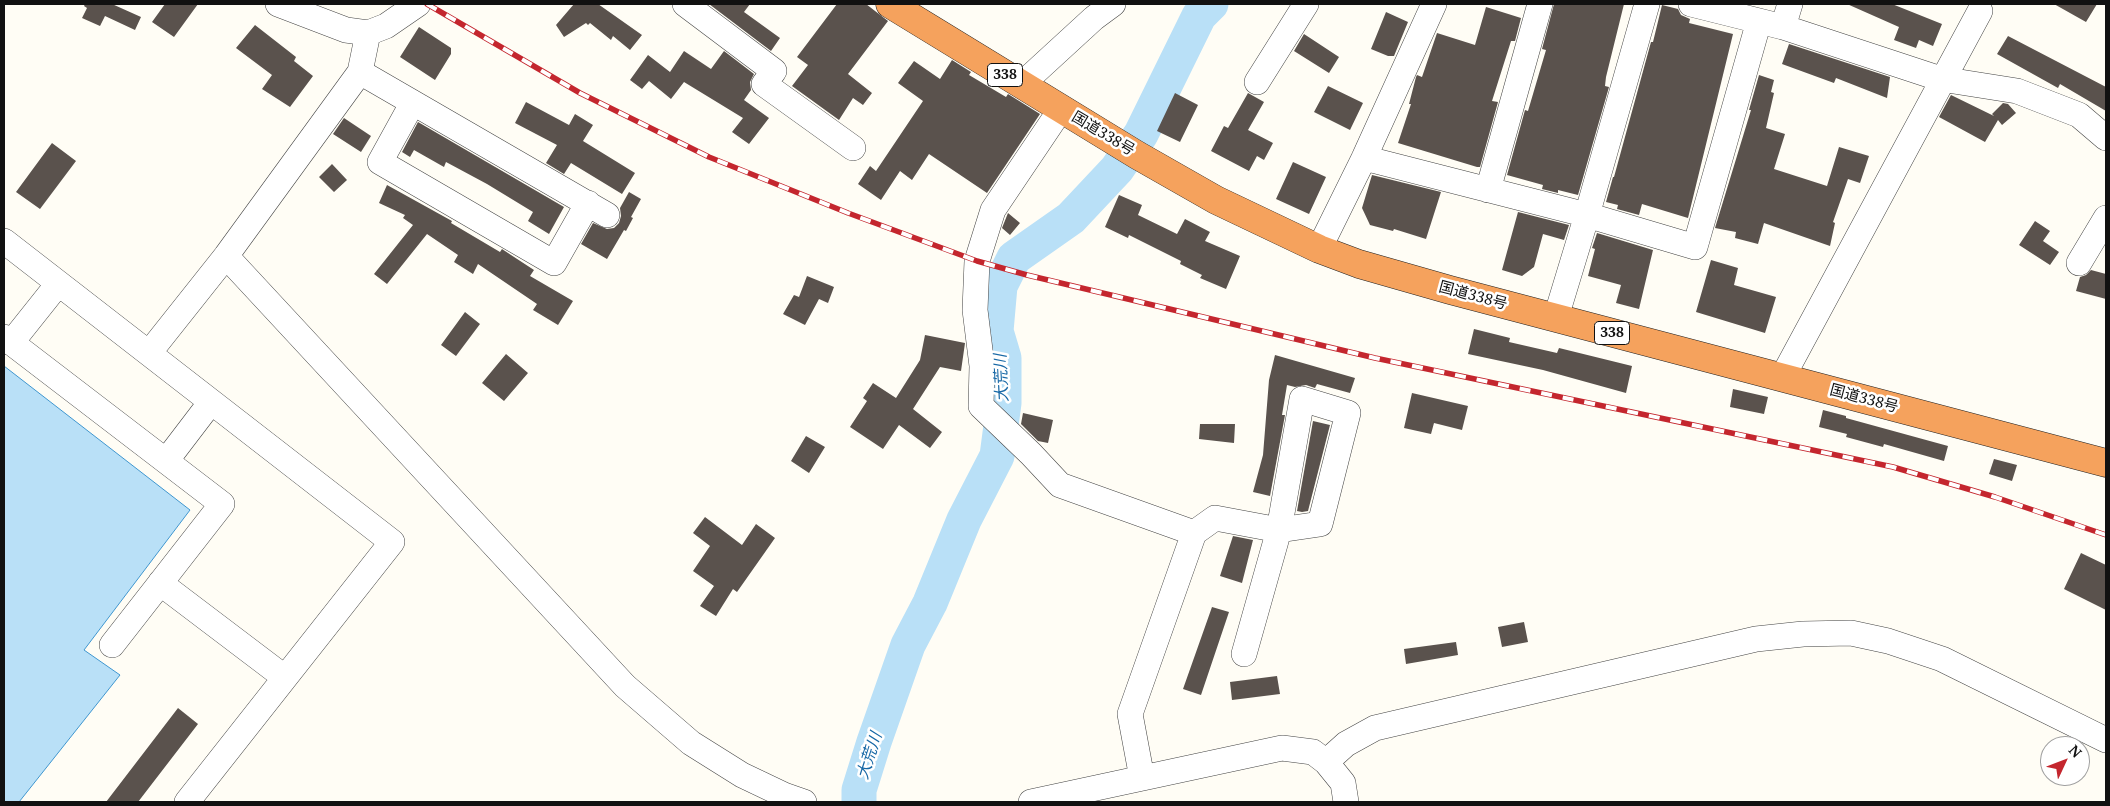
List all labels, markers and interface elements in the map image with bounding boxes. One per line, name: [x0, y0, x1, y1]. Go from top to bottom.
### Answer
road number: 338: [988, 64, 1022, 86]
street label: 国道338号: [1068, 108, 1138, 160]
street label: 国道338号: [1437, 278, 1509, 314]
road number: 338: [1594, 322, 1630, 344]
water label: 大荒川: [991, 354, 1013, 402]
street label: 国道338号: [1828, 381, 1900, 417]
water label: 大荒川: [853, 730, 887, 782]
north arrow: [2040, 736, 2090, 786]
text: N: [2065, 741, 2086, 762]

